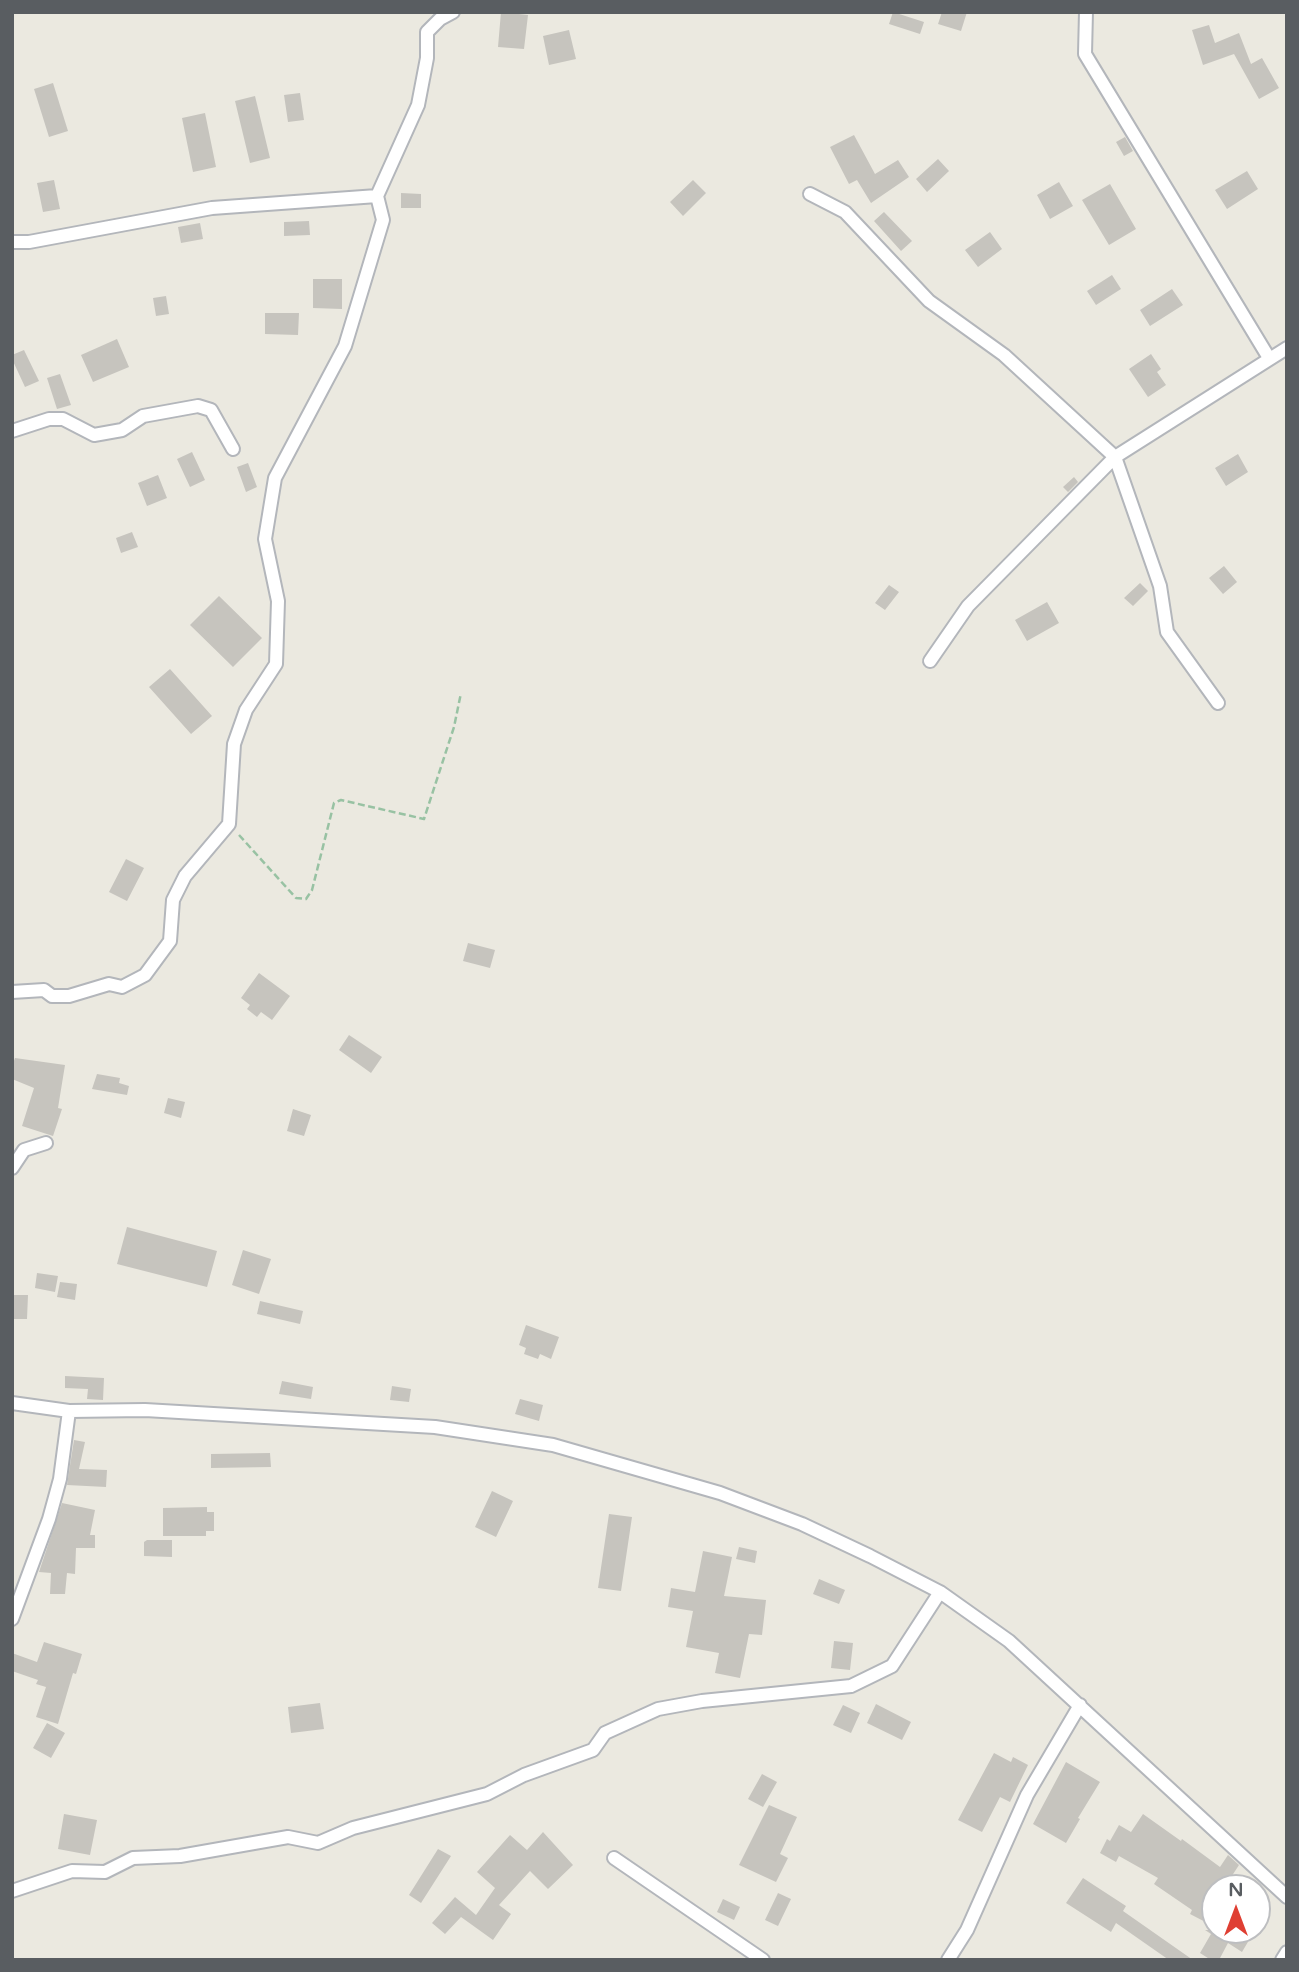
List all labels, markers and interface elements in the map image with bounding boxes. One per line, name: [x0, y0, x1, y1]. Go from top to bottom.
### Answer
north arrow: [1201, 1874, 1271, 1944]
text: N: [1228, 1879, 1244, 1901]

